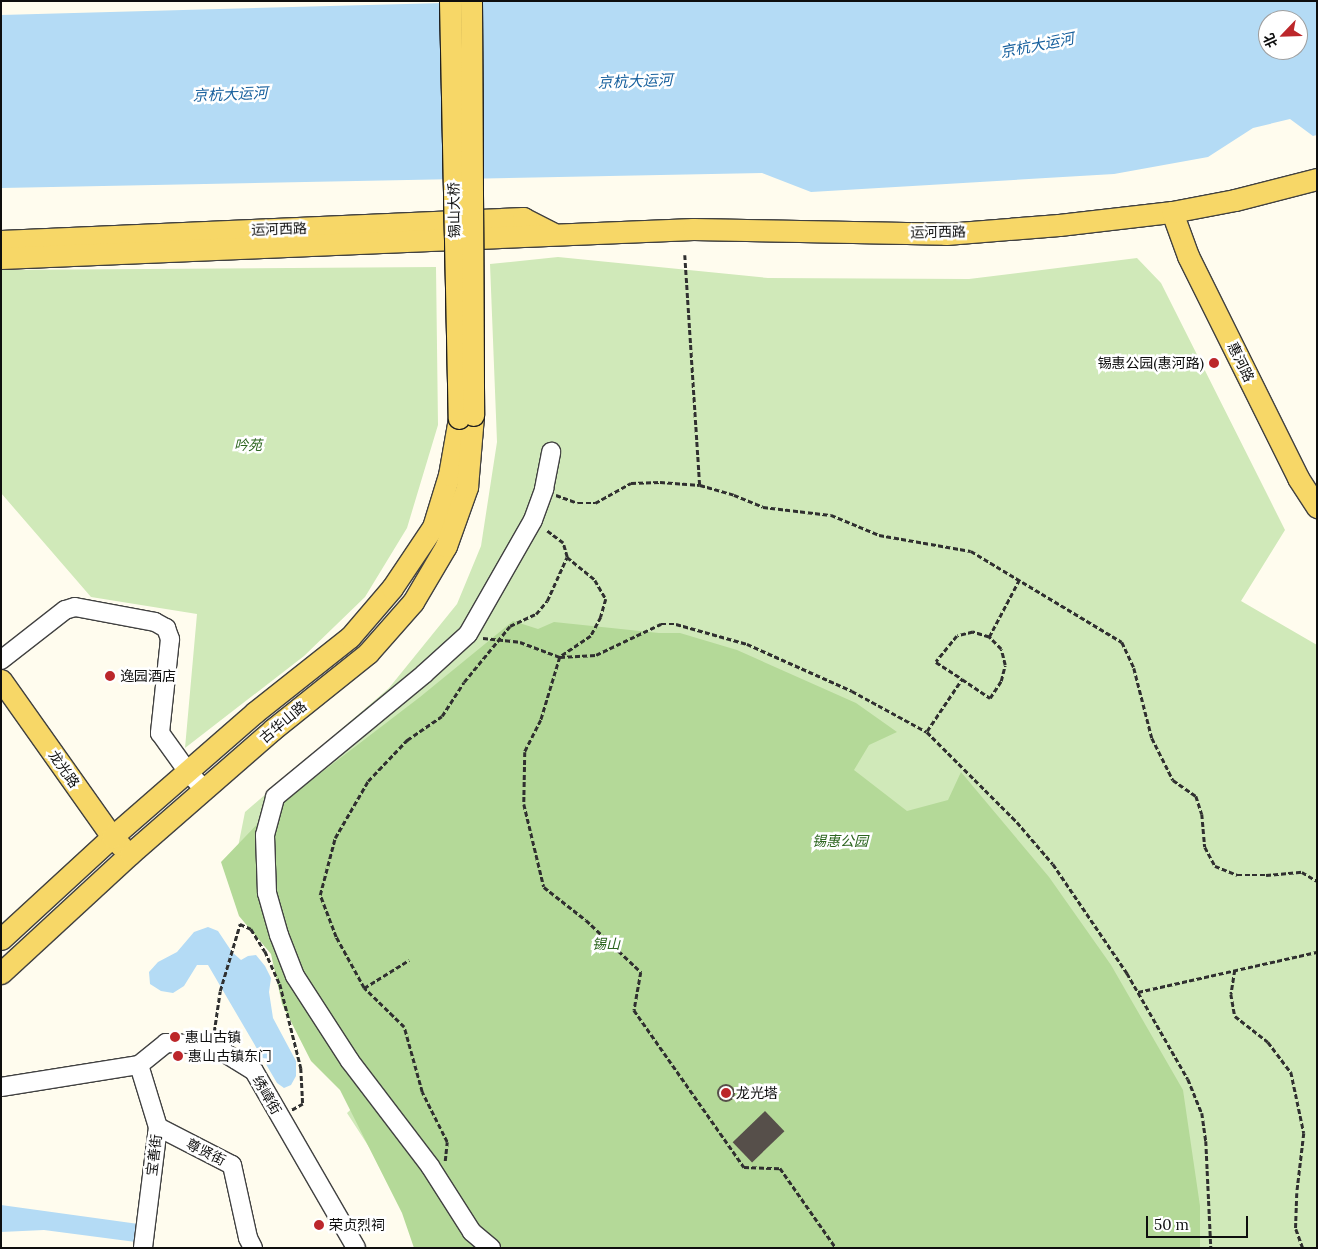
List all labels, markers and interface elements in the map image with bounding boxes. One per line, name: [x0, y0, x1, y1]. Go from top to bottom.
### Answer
north arrow: [1258, 10, 1308, 60]
water label: 京杭大运河: [998, 29, 1076, 61]
text: 北: [1259, 31, 1281, 51]
water label: 京杭大运河: [597, 71, 673, 91]
water label: 京杭大运河: [192, 84, 268, 104]
street label: 锡山大桥: [445, 182, 463, 238]
street label: 运河西路: [251, 220, 307, 238]
street label: 运河西路: [910, 223, 966, 241]
street label: 惠河路: [1224, 339, 1258, 385]
place label: 锡惠公园(惠河路): [1097, 355, 1204, 371]
marker: 锡惠公园(惠河路): [1208, 357, 1220, 369]
park label: 吟苑: [234, 437, 262, 453]
place label: 逸园酒店: [120, 668, 176, 684]
marker: 逸园酒店: [104, 670, 116, 682]
street label: 古华山路: [256, 698, 310, 746]
street label: 龙光路: [45, 747, 83, 791]
park label: 锡惠公园: [812, 833, 868, 849]
park label: 锡山: [592, 936, 620, 952]
place label: 惠山古镇: [185, 1029, 241, 1045]
marker: 惠山古镇: [169, 1031, 181, 1043]
place label: 惠山古镇东门: [188, 1048, 272, 1064]
marker: 惠山古镇东门: [172, 1050, 184, 1062]
street label: 绣嶂街: [249, 1073, 285, 1117]
place label: 龙光塔: [736, 1085, 778, 1101]
marker: 龙光塔: [720, 1087, 732, 1099]
street label: 宝善街: [143, 1133, 165, 1177]
street label: 尊贤街: [183, 1135, 229, 1169]
scale bar: [1148, 1206, 1250, 1238]
text: 50 m: [1154, 1215, 1189, 1234]
place label: 荣贞烈祠: [329, 1217, 385, 1233]
marker: 荣贞烈祠: [313, 1219, 325, 1231]

